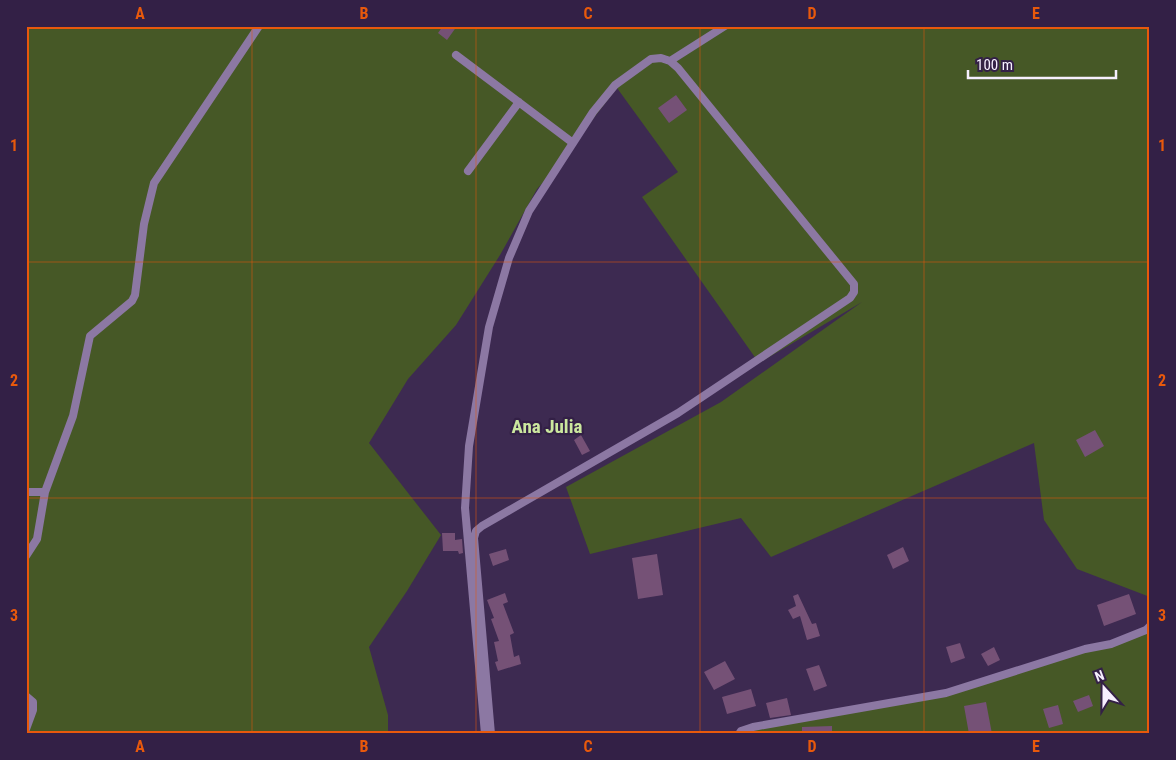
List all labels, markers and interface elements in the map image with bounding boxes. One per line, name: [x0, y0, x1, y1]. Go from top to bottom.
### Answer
text: A: [135, 4, 145, 23]
text: B: [360, 4, 369, 23]
text: C: [583, 4, 593, 23]
text: D: [807, 4, 817, 23]
text: E: [1032, 4, 1040, 23]
scale bar: [968, 48, 1116, 80]
text: 100 m: [976, 56, 1013, 74]
text: 1: [10, 136, 18, 155]
text: 1: [1158, 136, 1166, 155]
text: 2: [10, 371, 18, 390]
text: 2: [1158, 371, 1166, 390]
district label: Ana Julia: [512, 415, 582, 438]
text: 3: [10, 606, 18, 625]
text: 3: [1158, 606, 1166, 625]
north arrow: [1078, 662, 1128, 712]
text: N: [1092, 667, 1106, 685]
text: A: [135, 737, 145, 756]
text: B: [360, 737, 369, 756]
text: C: [583, 737, 593, 756]
text: D: [807, 737, 817, 756]
text: E: [1032, 737, 1040, 756]

